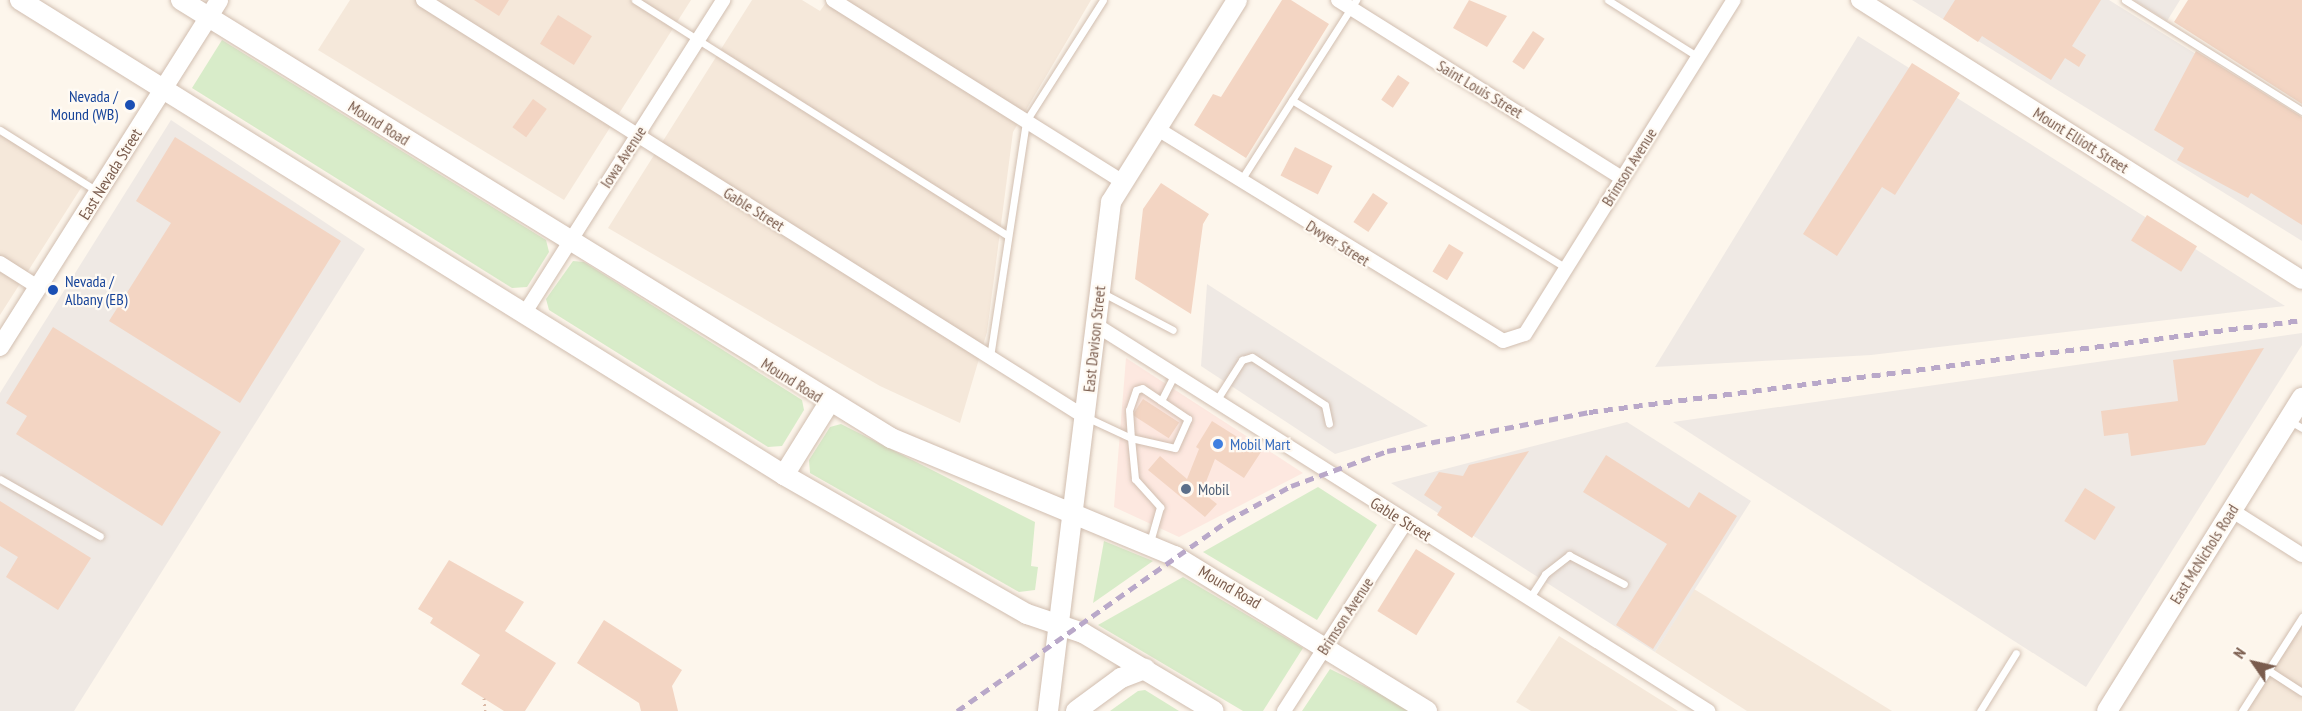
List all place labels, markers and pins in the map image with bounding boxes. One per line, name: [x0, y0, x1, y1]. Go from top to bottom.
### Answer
place label: Nevada / Mound (WB): [51, 86, 118, 124]
marker: Nevada / Mound (WB): [123, 98, 137, 112]
place label: Nevada / Albany (EB): [65, 271, 128, 309]
marker: Nevada / Albany (EB): [46, 283, 60, 297]
place label: Mobil Mart: [1230, 434, 1290, 454]
marker: Mobil Mart: [1211, 437, 1225, 451]
place label: Mobil: [1198, 479, 1229, 499]
marker: Mobil: [1179, 482, 1193, 496]

